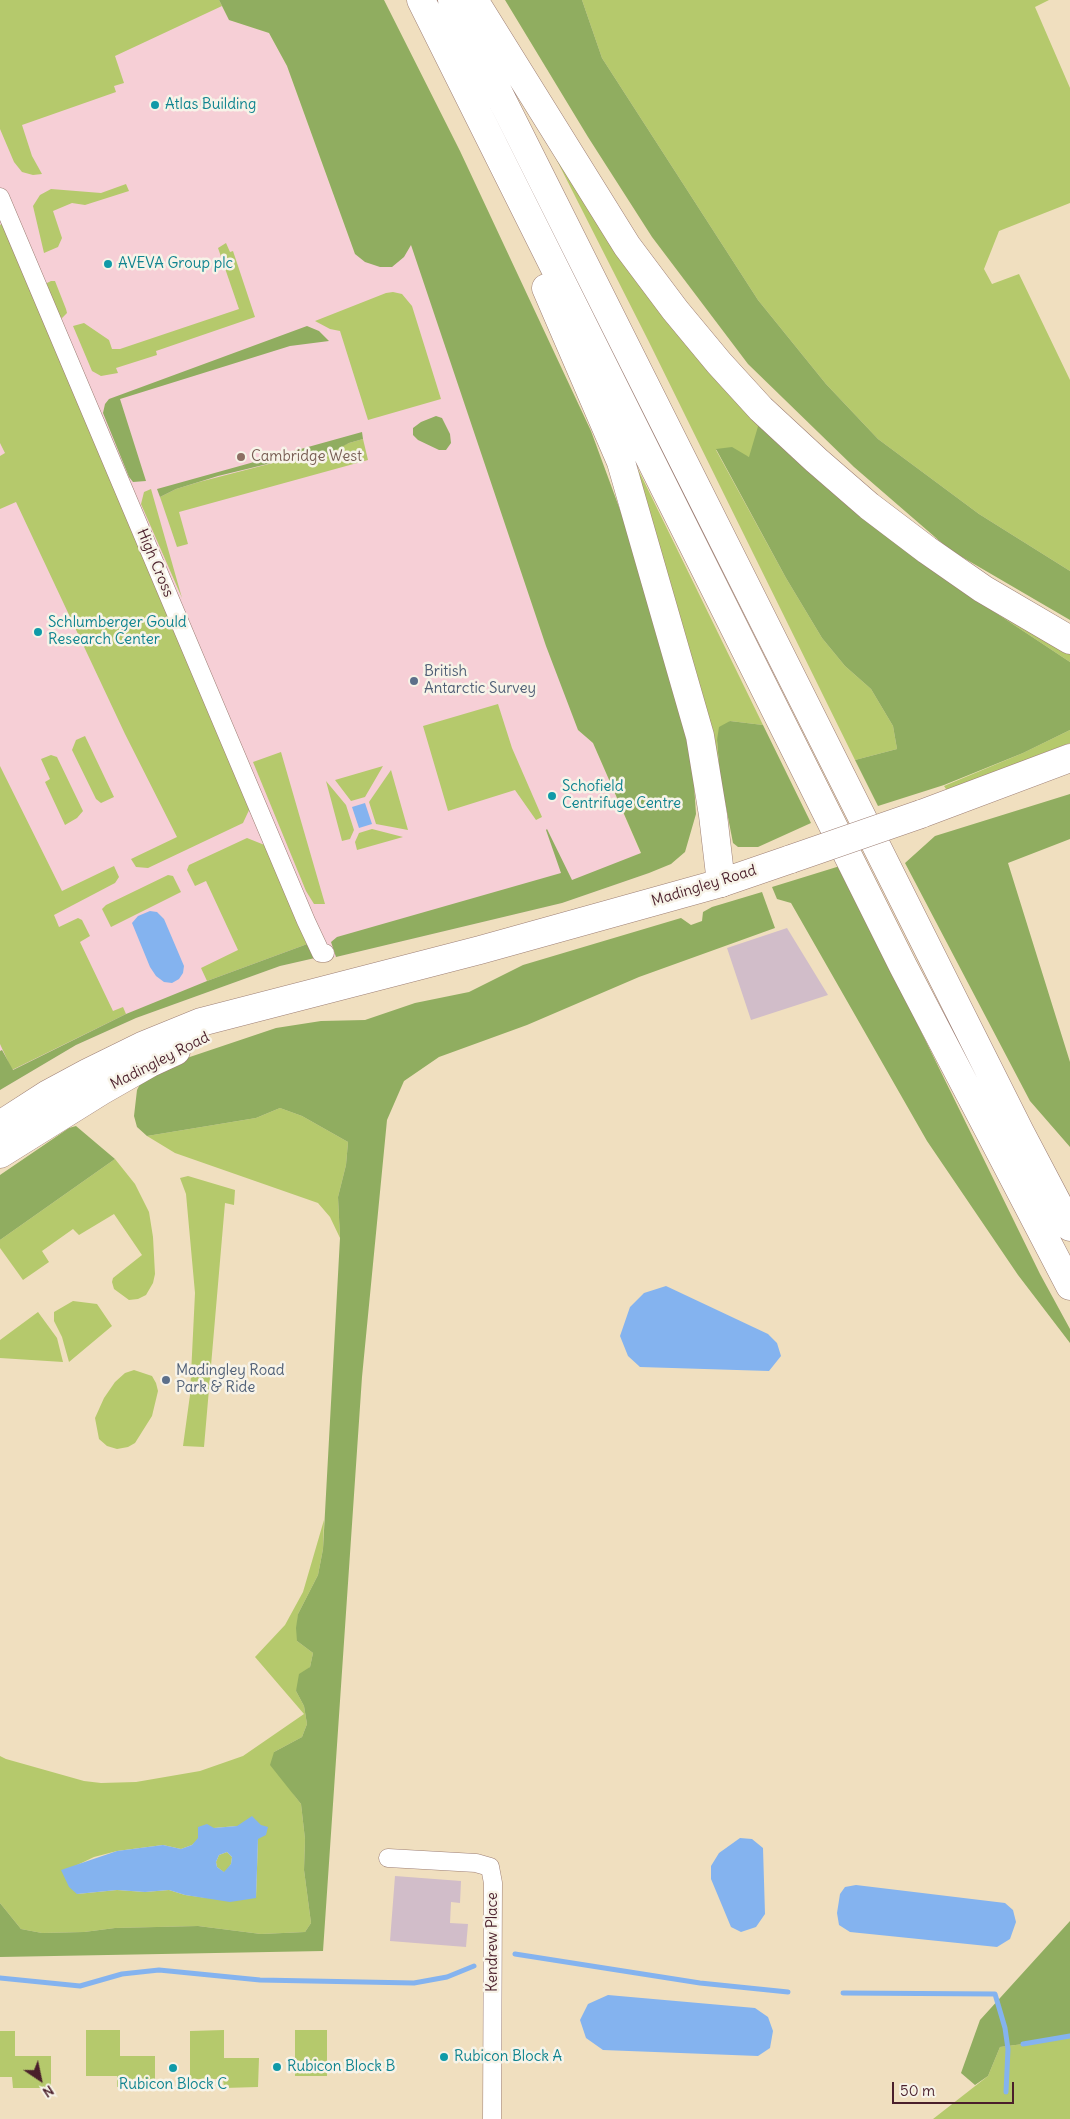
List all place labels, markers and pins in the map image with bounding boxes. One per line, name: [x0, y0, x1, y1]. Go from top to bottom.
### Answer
place label: Atlas Building: [165, 96, 256, 114]
marker: Atlas Building: [149, 99, 161, 111]
place label: AVEVA Group plc: [118, 255, 233, 273]
marker: AVEVA Group plc: [102, 258, 114, 270]
place label: Cambridge West: [251, 448, 362, 466]
marker: Cambridge West: [235, 451, 247, 463]
place label: Schlumberger Gould Research Center: [48, 614, 187, 649]
marker: Schlumberger Gould Research Center: [32, 626, 44, 638]
place label: British Antarctic Survey: [424, 663, 536, 698]
marker: British Antarctic Survey: [408, 675, 420, 687]
place label: Schofield Centrifuge Centre: [562, 778, 681, 813]
marker: Schofield Centrifuge Centre: [546, 790, 558, 802]
place label: Madingley Road Park & Ride: [176, 1362, 285, 1397]
marker: Madingley Road Park & Ride: [160, 1374, 172, 1386]
place label: Rubicon Block A: [454, 2048, 562, 2066]
marker: Rubicon Block A: [438, 2051, 450, 2063]
place label: Rubicon Block B: [287, 2058, 395, 2076]
marker: Rubicon Block B: [271, 2061, 283, 2073]
marker: Rubicon Block C: [167, 2062, 179, 2074]
place label: Rubicon Block C: [119, 2076, 227, 2094]

